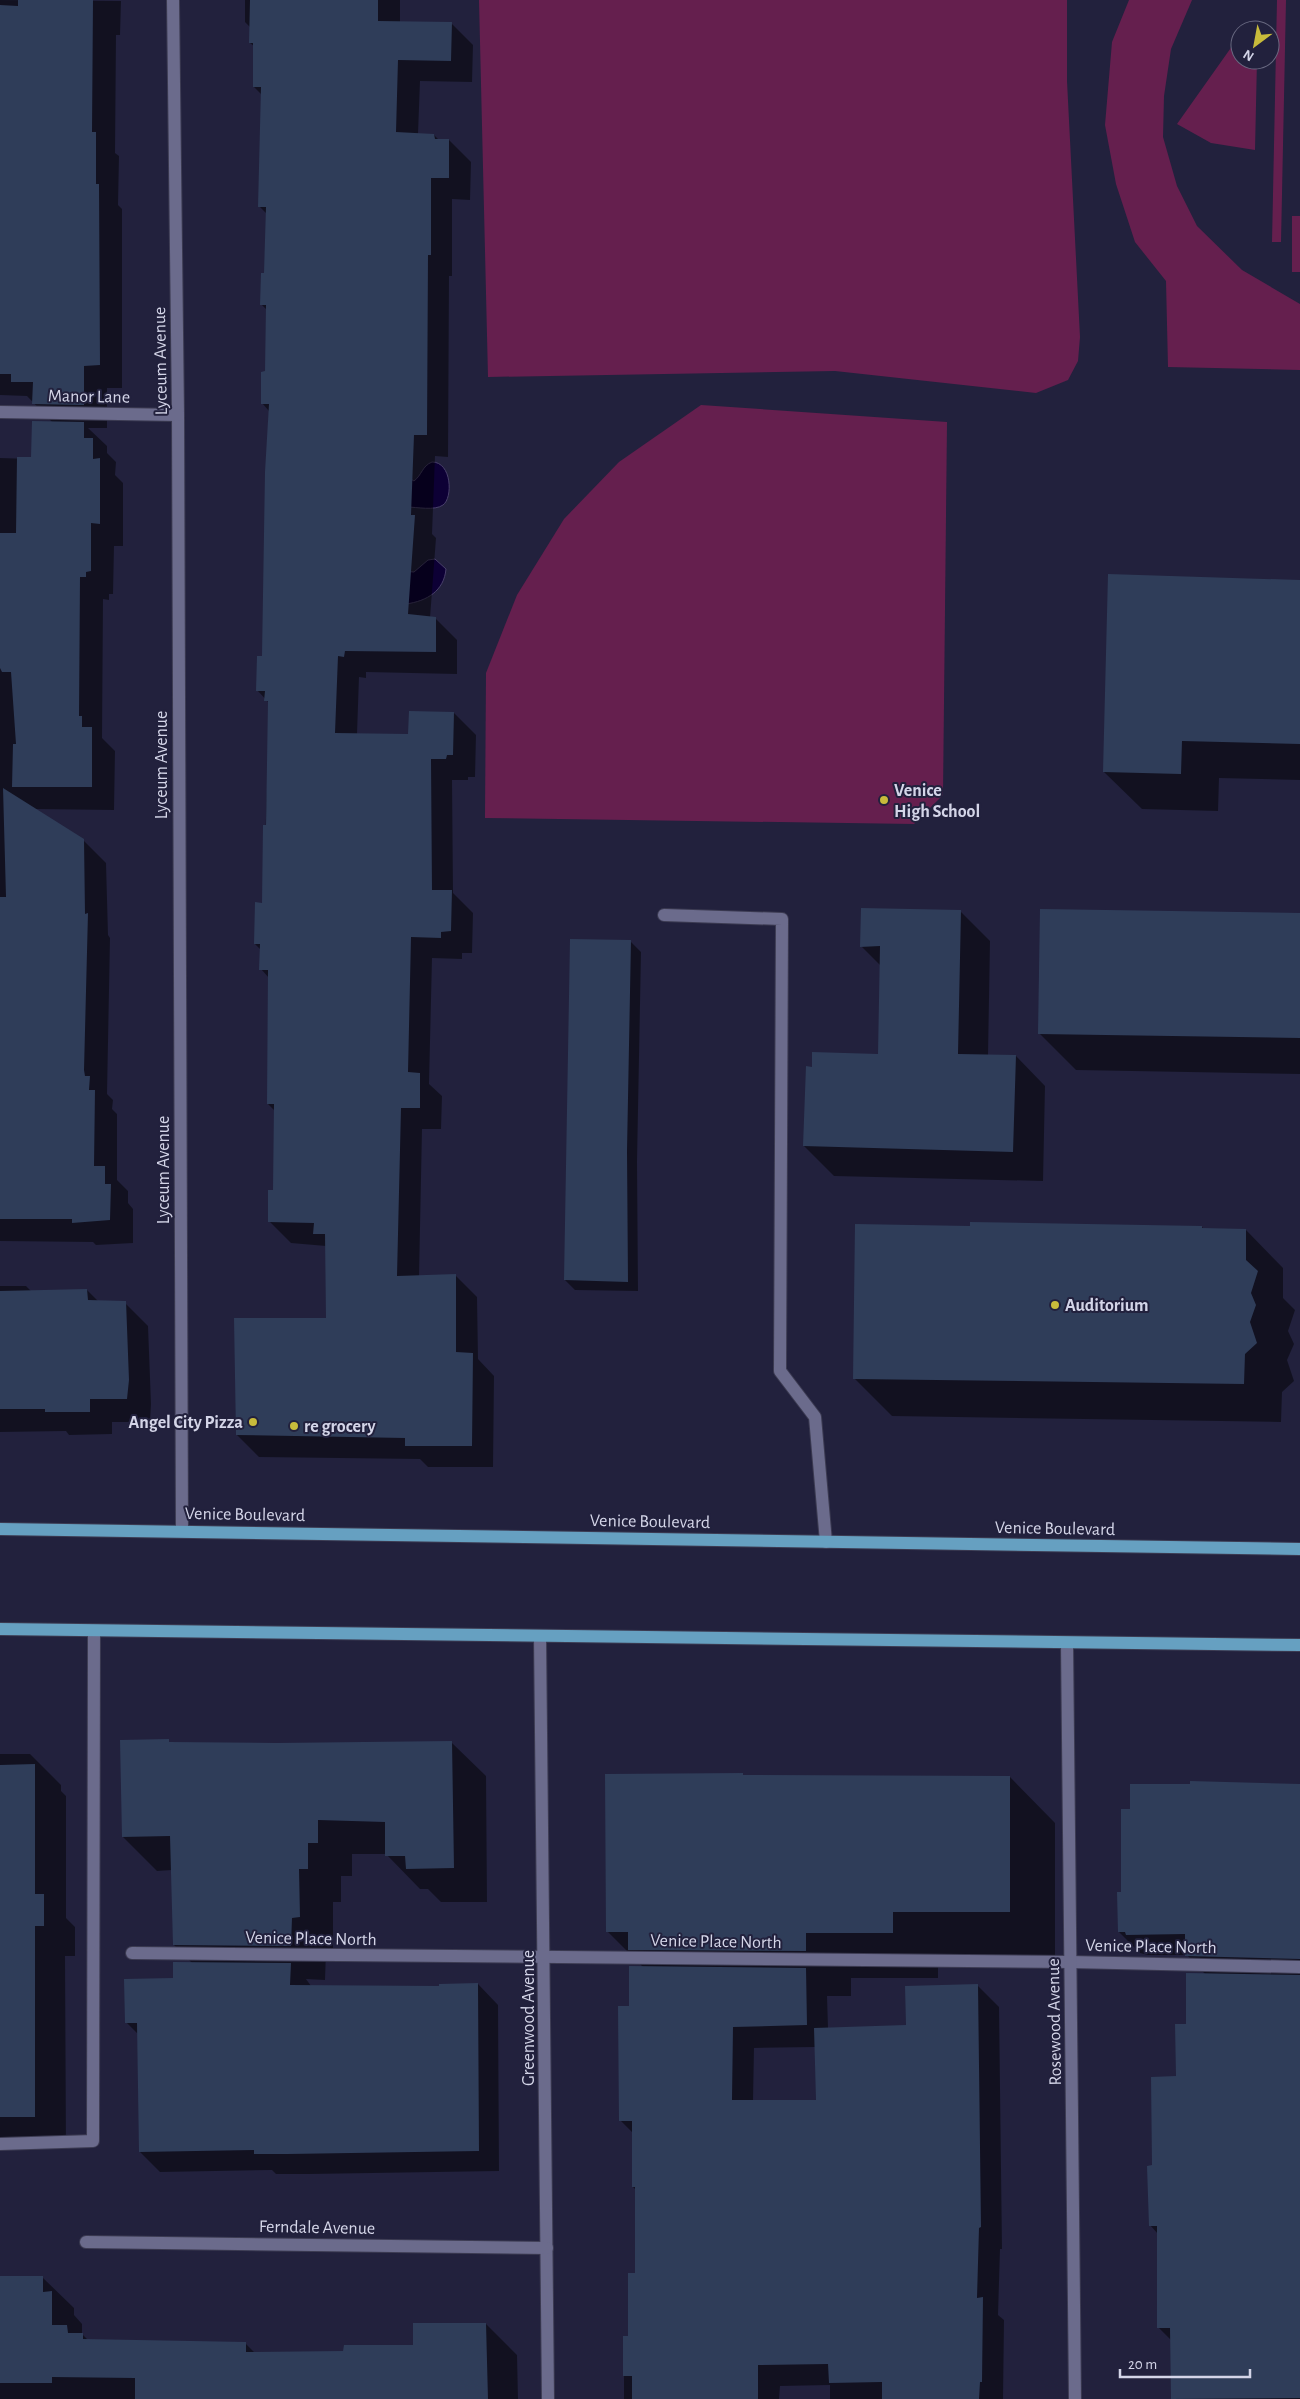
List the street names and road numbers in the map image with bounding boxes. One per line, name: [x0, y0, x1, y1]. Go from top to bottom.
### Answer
street label: Lyceum Avenue: [151, 307, 171, 415]
street label: Manor Lane: [48, 387, 130, 407]
street label: Lyceum Avenue: [153, 711, 171, 819]
street label: Lyceum Avenue: [155, 1116, 173, 1224]
street label: Venice Boulevard: [185, 1505, 305, 1525]
street label: Venice Boulevard: [590, 1512, 710, 1532]
street label: Venice Boulevard: [995, 1519, 1115, 1539]
street label: Venice Place North: [245, 1929, 377, 1949]
street label: Venice Place North: [650, 1932, 782, 1952]
street label: Venice Place North: [1085, 1937, 1217, 1957]
street label: Greenwood Avenue: [520, 1950, 538, 2086]
street label: Rosewood Avenue: [1045, 1958, 1065, 2086]
street label: Ferndale Avenue: [259, 2218, 375, 2238]

